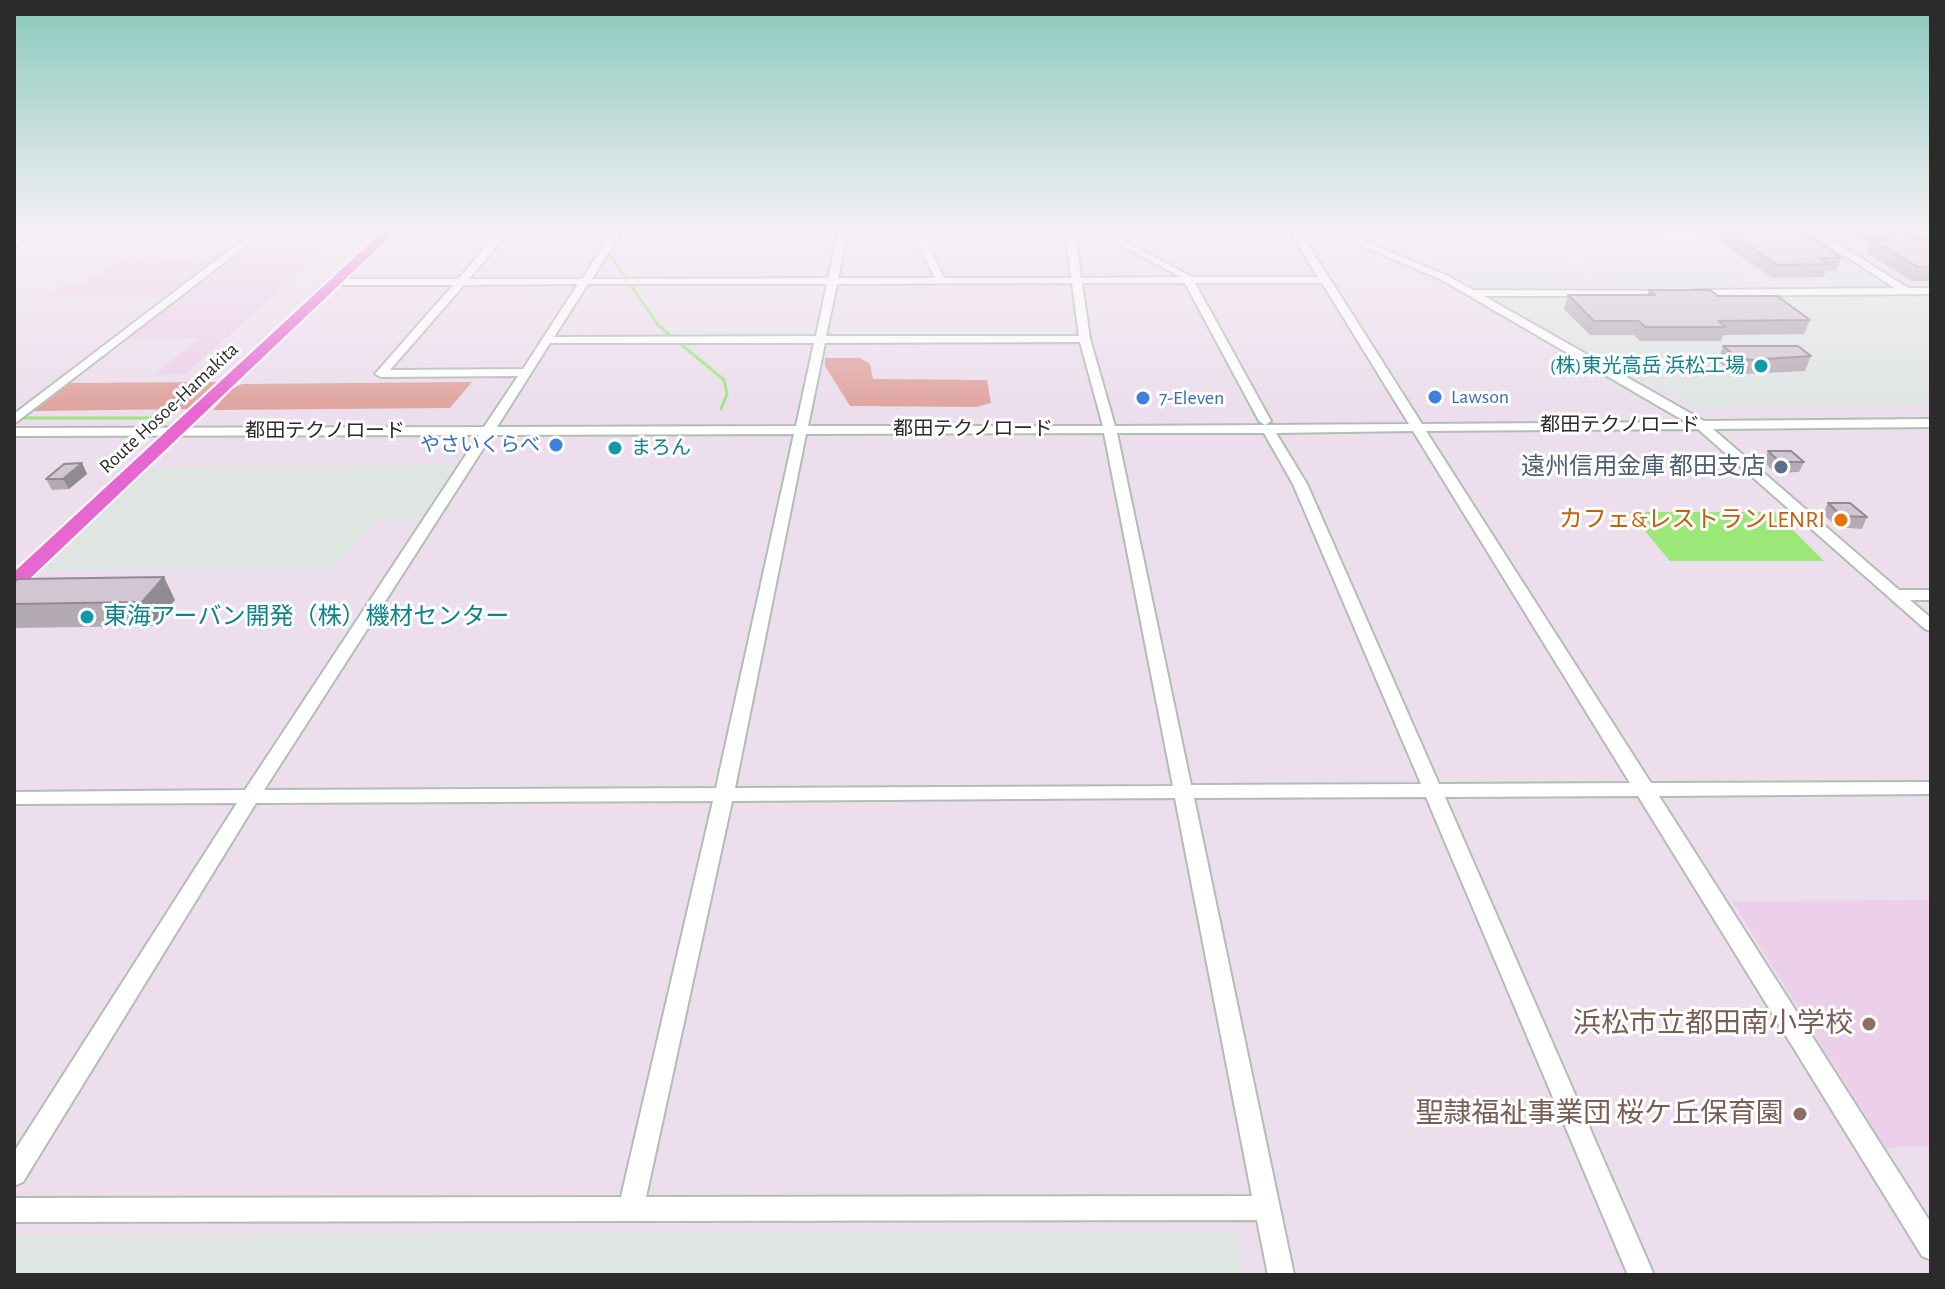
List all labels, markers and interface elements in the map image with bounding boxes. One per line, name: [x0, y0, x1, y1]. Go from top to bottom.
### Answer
street label: Route Hosoe-Hamakita: [95, 337, 243, 479]
place label: (株)東光高岳 浜松工場: [1550, 354, 1745, 378]
marker: (株)東光高岳 浜松工場: [1752, 357, 1770, 375]
place label: Lawson: [1451, 385, 1509, 409]
place label: 7-Eleven: [1159, 386, 1224, 410]
marker: Lawson: [1426, 388, 1444, 406]
marker: 7-Eleven: [1134, 389, 1152, 407]
street label: 都田テクノロード: [1540, 413, 1700, 437]
street label: 都田テクノロード: [893, 417, 1053, 441]
street label: 都田テクノロード: [245, 419, 405, 443]
place label: やさいくらべ: [420, 433, 540, 457]
marker: やさいくらべ: [547, 436, 565, 454]
place label: まろん: [631, 436, 691, 460]
marker: まろん: [606, 439, 624, 457]
place label: 遠州信用金庫 都田支店: [1521, 453, 1765, 481]
marker: 遠州信用金庫 都田支店: [1772, 458, 1790, 476]
place label: カフェ&レストランLENRI: [1559, 506, 1825, 534]
marker: カフェ&レストランLENRI: [1832, 511, 1850, 529]
place label: 東海アーバン開発（株）機材センター: [103, 603, 510, 631]
marker: 東海アーバン開発（株）機材センター: [78, 608, 96, 626]
place label: 浜松市立都田南小学校: [1573, 1007, 1853, 1041]
marker: 浜松市立都田南小学校: [1860, 1015, 1878, 1033]
place label: 聖隷福祉事業団 桜ケ丘保育園: [1415, 1097, 1784, 1131]
marker: 聖隷福祉事業団 桜ケ丘保育園: [1791, 1105, 1809, 1123]

